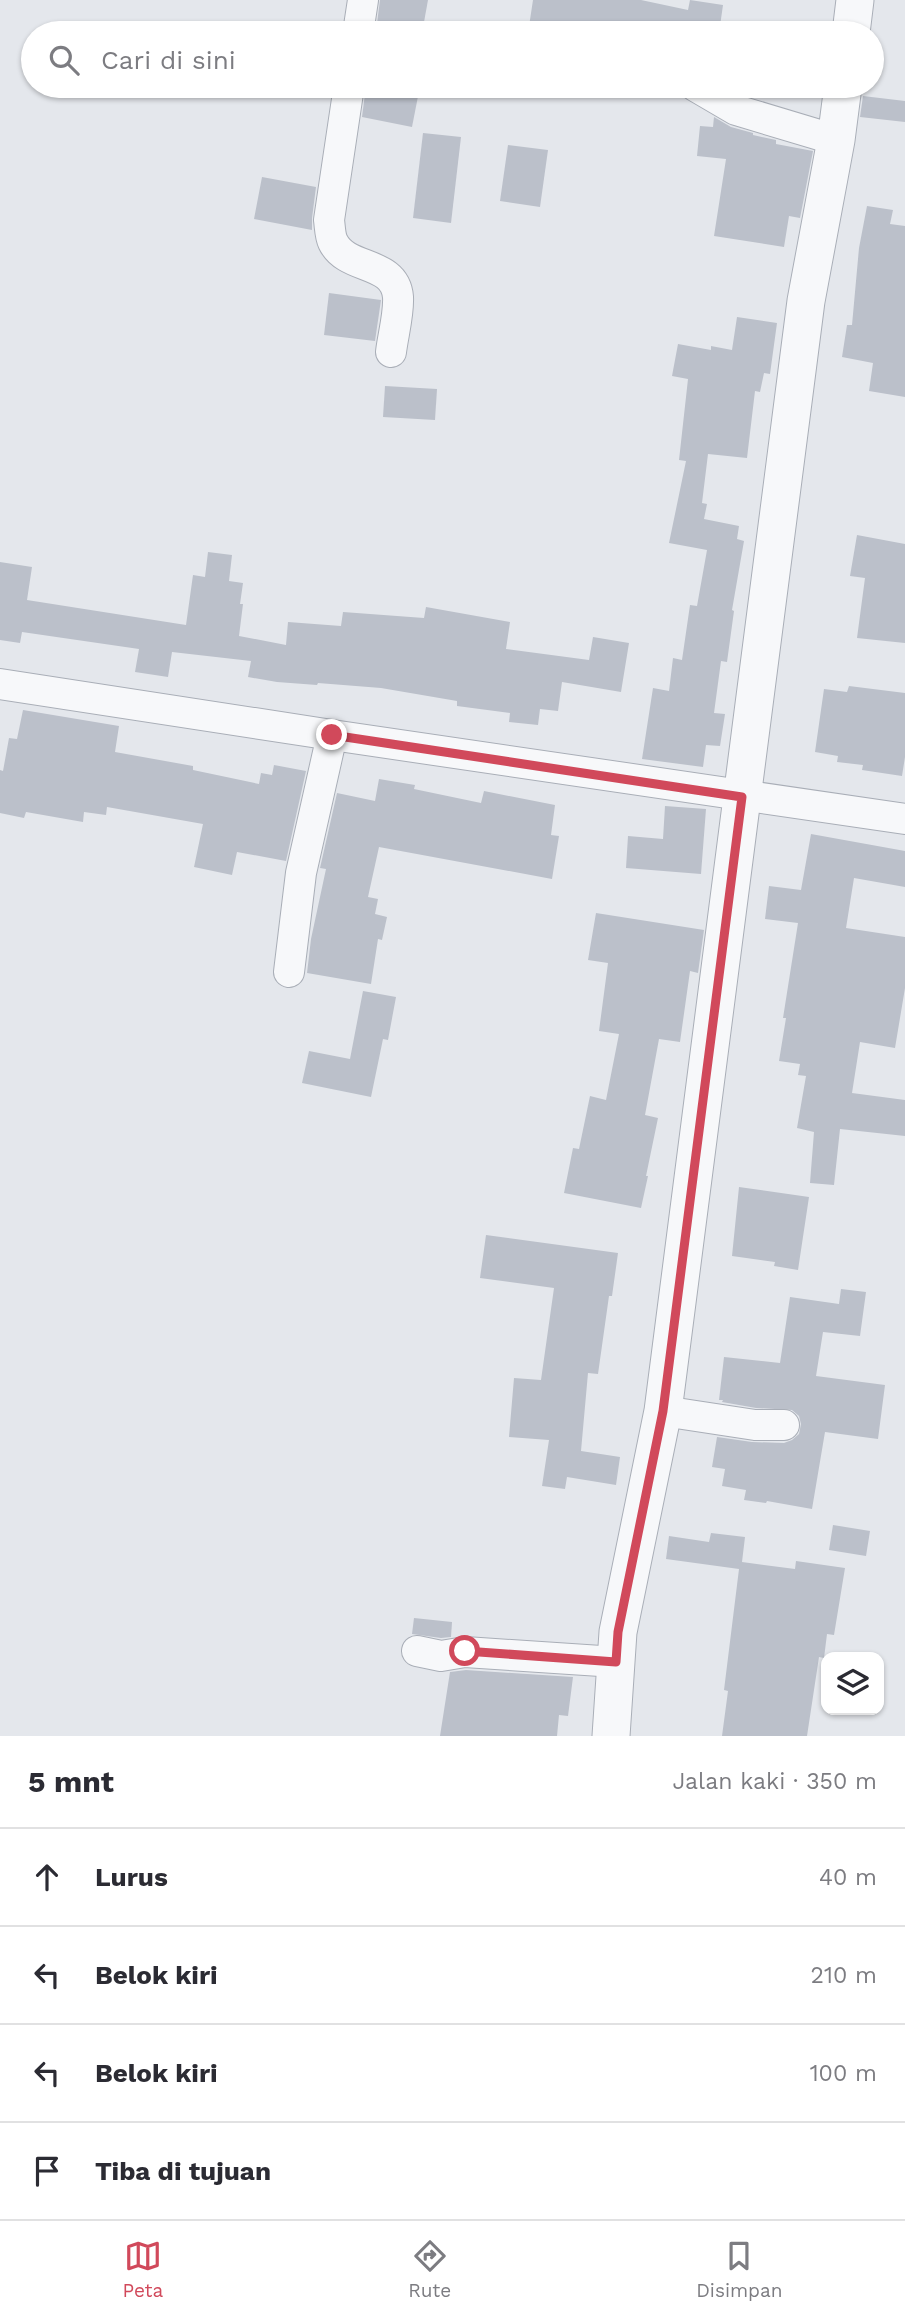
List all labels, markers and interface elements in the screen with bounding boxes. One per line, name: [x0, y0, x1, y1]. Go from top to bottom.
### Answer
search box: [21, 21, 884, 98]
icon: search: [45, 41, 83, 79]
text: Cari di sini: [101, 45, 236, 75]
route end: [316, 719, 347, 750]
route start: [449, 1635, 480, 1666]
map controls: [821, 1652, 884, 1715]
button: layers: [821, 1652, 884, 1715]
text: 5 mnt: [28, 1764, 114, 1799]
text: Jalan kaki · 350 m: [673, 1768, 877, 1795]
icon: ahead: [28, 1858, 66, 1896]
text: Lurus: [95, 1862, 168, 1892]
text: 40 m: [819, 1864, 877, 1891]
icon: left: [28, 1956, 66, 1994]
text: Belok kiri: [95, 1960, 218, 1990]
text: 210 m: [811, 1962, 877, 1989]
icon: left: [28, 2054, 66, 2092]
text: Belok kiri: [95, 2058, 218, 2088]
text: 100 m: [810, 2060, 877, 2087]
icon: arrive: [28, 2152, 66, 2190]
text: Tiba di tujuan: [95, 2156, 271, 2186]
tab: Peta: [122, 2237, 163, 2302]
tab: Rute: [408, 2237, 451, 2302]
tab: Disimpan: [696, 2237, 783, 2302]

